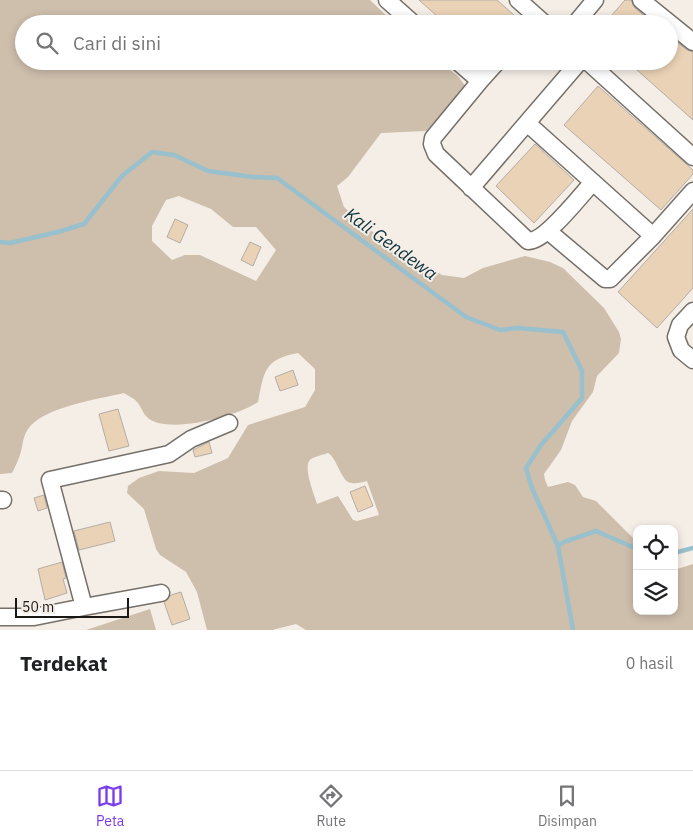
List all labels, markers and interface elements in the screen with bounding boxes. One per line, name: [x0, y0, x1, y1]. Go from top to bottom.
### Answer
search box: [15, 15, 678, 70]
icon: search: [33, 29, 61, 57]
text: Cari di sini: [73, 31, 161, 55]
water label: Kali Gendewa: [340, 202, 442, 285]
map controls: [633, 525, 678, 615]
button: locate: [633, 525, 678, 570]
button: layers: [633, 570, 678, 615]
scale bar: [15, 595, 129, 618]
text: 50 m: [22, 598, 54, 616]
text: Terdekat: [20, 649, 108, 677]
text: 0 hasil: [626, 653, 673, 673]
tab: Peta: [96, 782, 124, 830]
tab: Rute: [316, 782, 346, 830]
tab: Disimpan: [538, 782, 597, 830]

